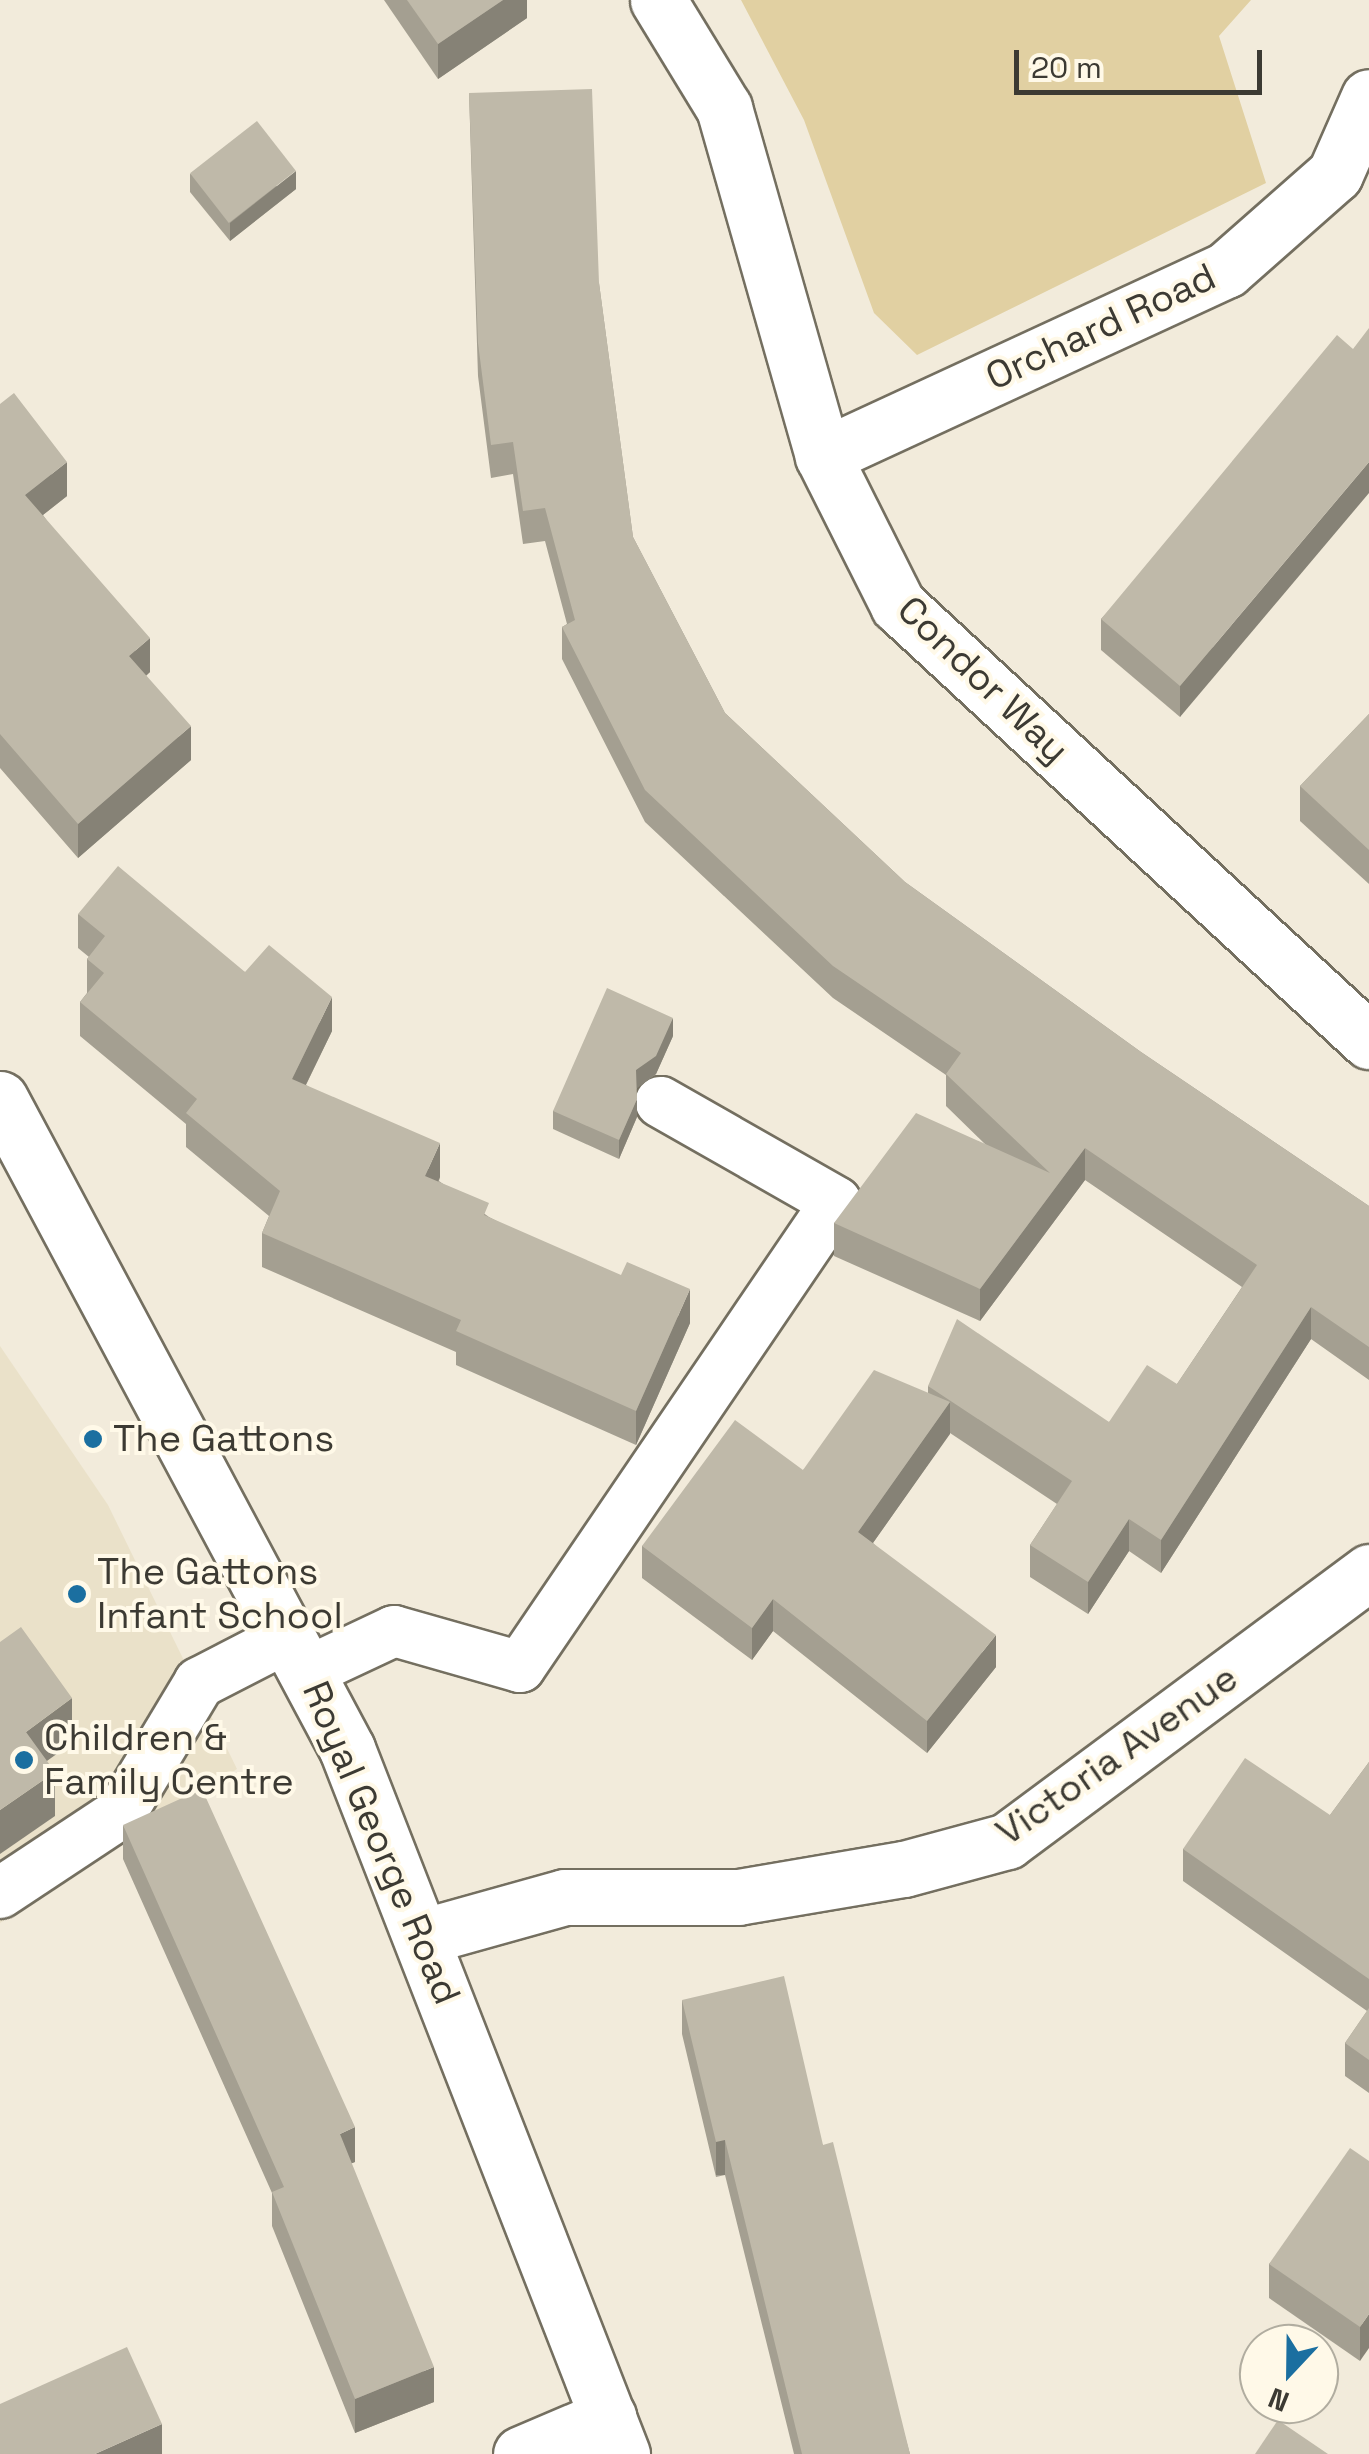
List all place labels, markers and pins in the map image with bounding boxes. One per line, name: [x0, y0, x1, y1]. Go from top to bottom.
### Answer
place label: The Gattons: [113, 1416, 334, 1462]
marker: The Gattons: [82, 1428, 104, 1450]
place label: The Gattons Infant School: [97, 1549, 343, 1638]
marker: The Gattons Infant School: [66, 1583, 88, 1605]
place label: Children & Family Centre: [44, 1715, 294, 1805]
marker: Children & Family Centre: [13, 1749, 35, 1771]

